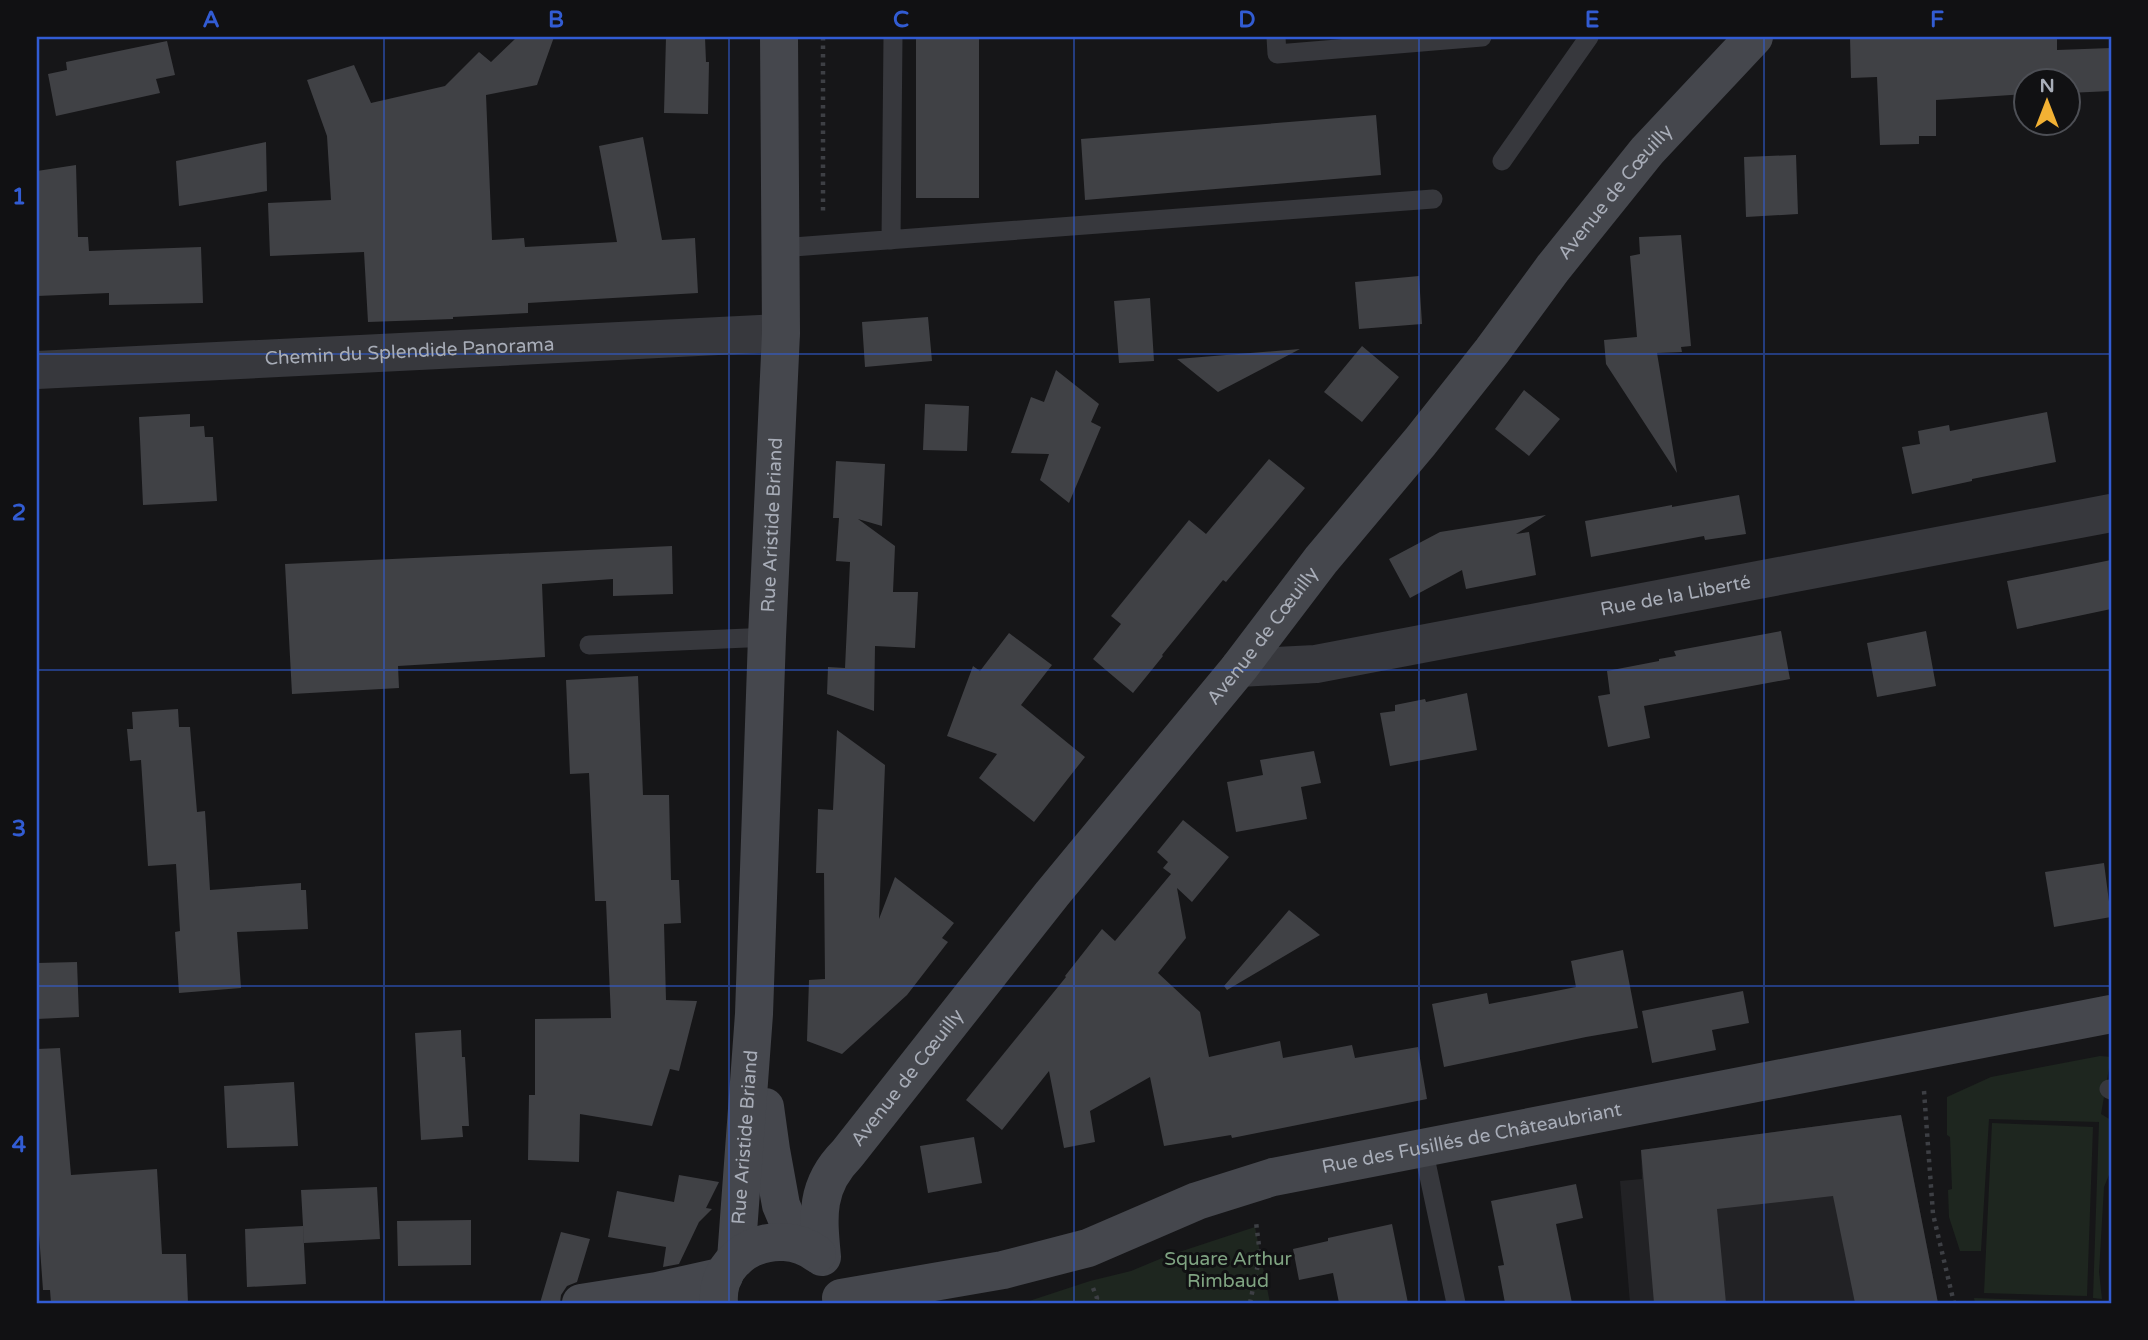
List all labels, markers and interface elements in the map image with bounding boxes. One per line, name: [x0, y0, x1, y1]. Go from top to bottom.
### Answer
text: A: [202, 6, 220, 34]
text: B: [548, 6, 564, 34]
text: C: [893, 6, 909, 34]
text: D: [1238, 6, 1256, 34]
text: E: [1585, 6, 1599, 34]
text: F: [1930, 6, 1944, 34]
north arrow: [2011, 66, 2082, 136]
text: N: [2039, 75, 2055, 97]
street label: Avenue de Cœuilly: [1553, 120, 1677, 264]
text: 1: [12, 183, 26, 211]
street label: Chemin du Splendide Panorama: [264, 333, 555, 370]
street label: Rue Aristide Briand: [757, 437, 787, 613]
text: 2: [12, 499, 26, 527]
street label: Avenue de Cœuilly: [1202, 563, 1323, 709]
street label: Rue de la Liberté: [1598, 571, 1752, 621]
text: 3: [12, 815, 26, 843]
street label: Avenue de Cœuilly: [847, 1005, 968, 1150]
street label: Rue Aristide Briand: [728, 1049, 762, 1225]
street label: Rue des Fusillés de Châteaubriant: [1320, 1098, 1623, 1178]
text: 4: [12, 1131, 27, 1159]
park label: Square Arthur Rimbaud: [1164, 1248, 1293, 1292]

